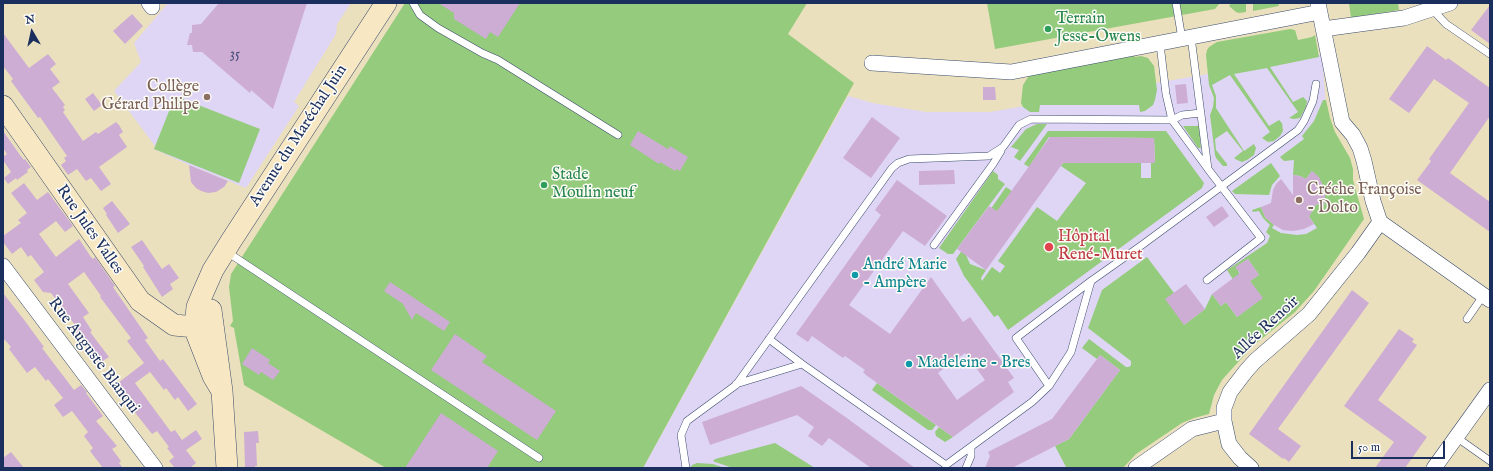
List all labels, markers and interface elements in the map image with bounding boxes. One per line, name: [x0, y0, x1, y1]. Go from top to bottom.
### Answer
place label: Terrain Jesse-Owens: [1056, 10, 1141, 48]
north arrow: [12, 12, 52, 52]
text: N: [24, 12, 36, 28]
marker: Terrain Jesse-Owens: [1043, 24, 1053, 34]
house number: 35: [230, 47, 240, 63]
street label: Avenue du Maréchal Juin: [246, 61, 352, 211]
place label: Collège Gérard Philipe: [102, 78, 199, 116]
marker: Collège Gérard Philipe: [202, 92, 212, 102]
place label: Stade Moulin neuf: [552, 166, 634, 204]
marker: Stade Moulin neuf: [539, 180, 549, 190]
place label: Créche Françoise - Dolto: [1307, 181, 1422, 219]
street label: Rue Jules Valles: [51, 182, 127, 278]
marker: Créche Françoise - Dolto: [1294, 195, 1304, 205]
place label: Hôpital René-Muret: [1058, 228, 1143, 266]
marker: Hôpital René-Muret: [1043, 241, 1055, 253]
place label: André Marie - Ampère: [863, 256, 947, 294]
marker: André Marie - Ampère: [850, 270, 860, 280]
street label: Allée Renoir: [1229, 292, 1303, 364]
street label: Rue Auguste Blanqui: [43, 294, 143, 418]
place label: Madeleine - Bres: [917, 354, 1030, 374]
marker: Madeleine - Bres: [904, 359, 914, 369]
scale bar: [1353, 433, 1447, 459]
text: 50 m: [1358, 440, 1380, 455]

